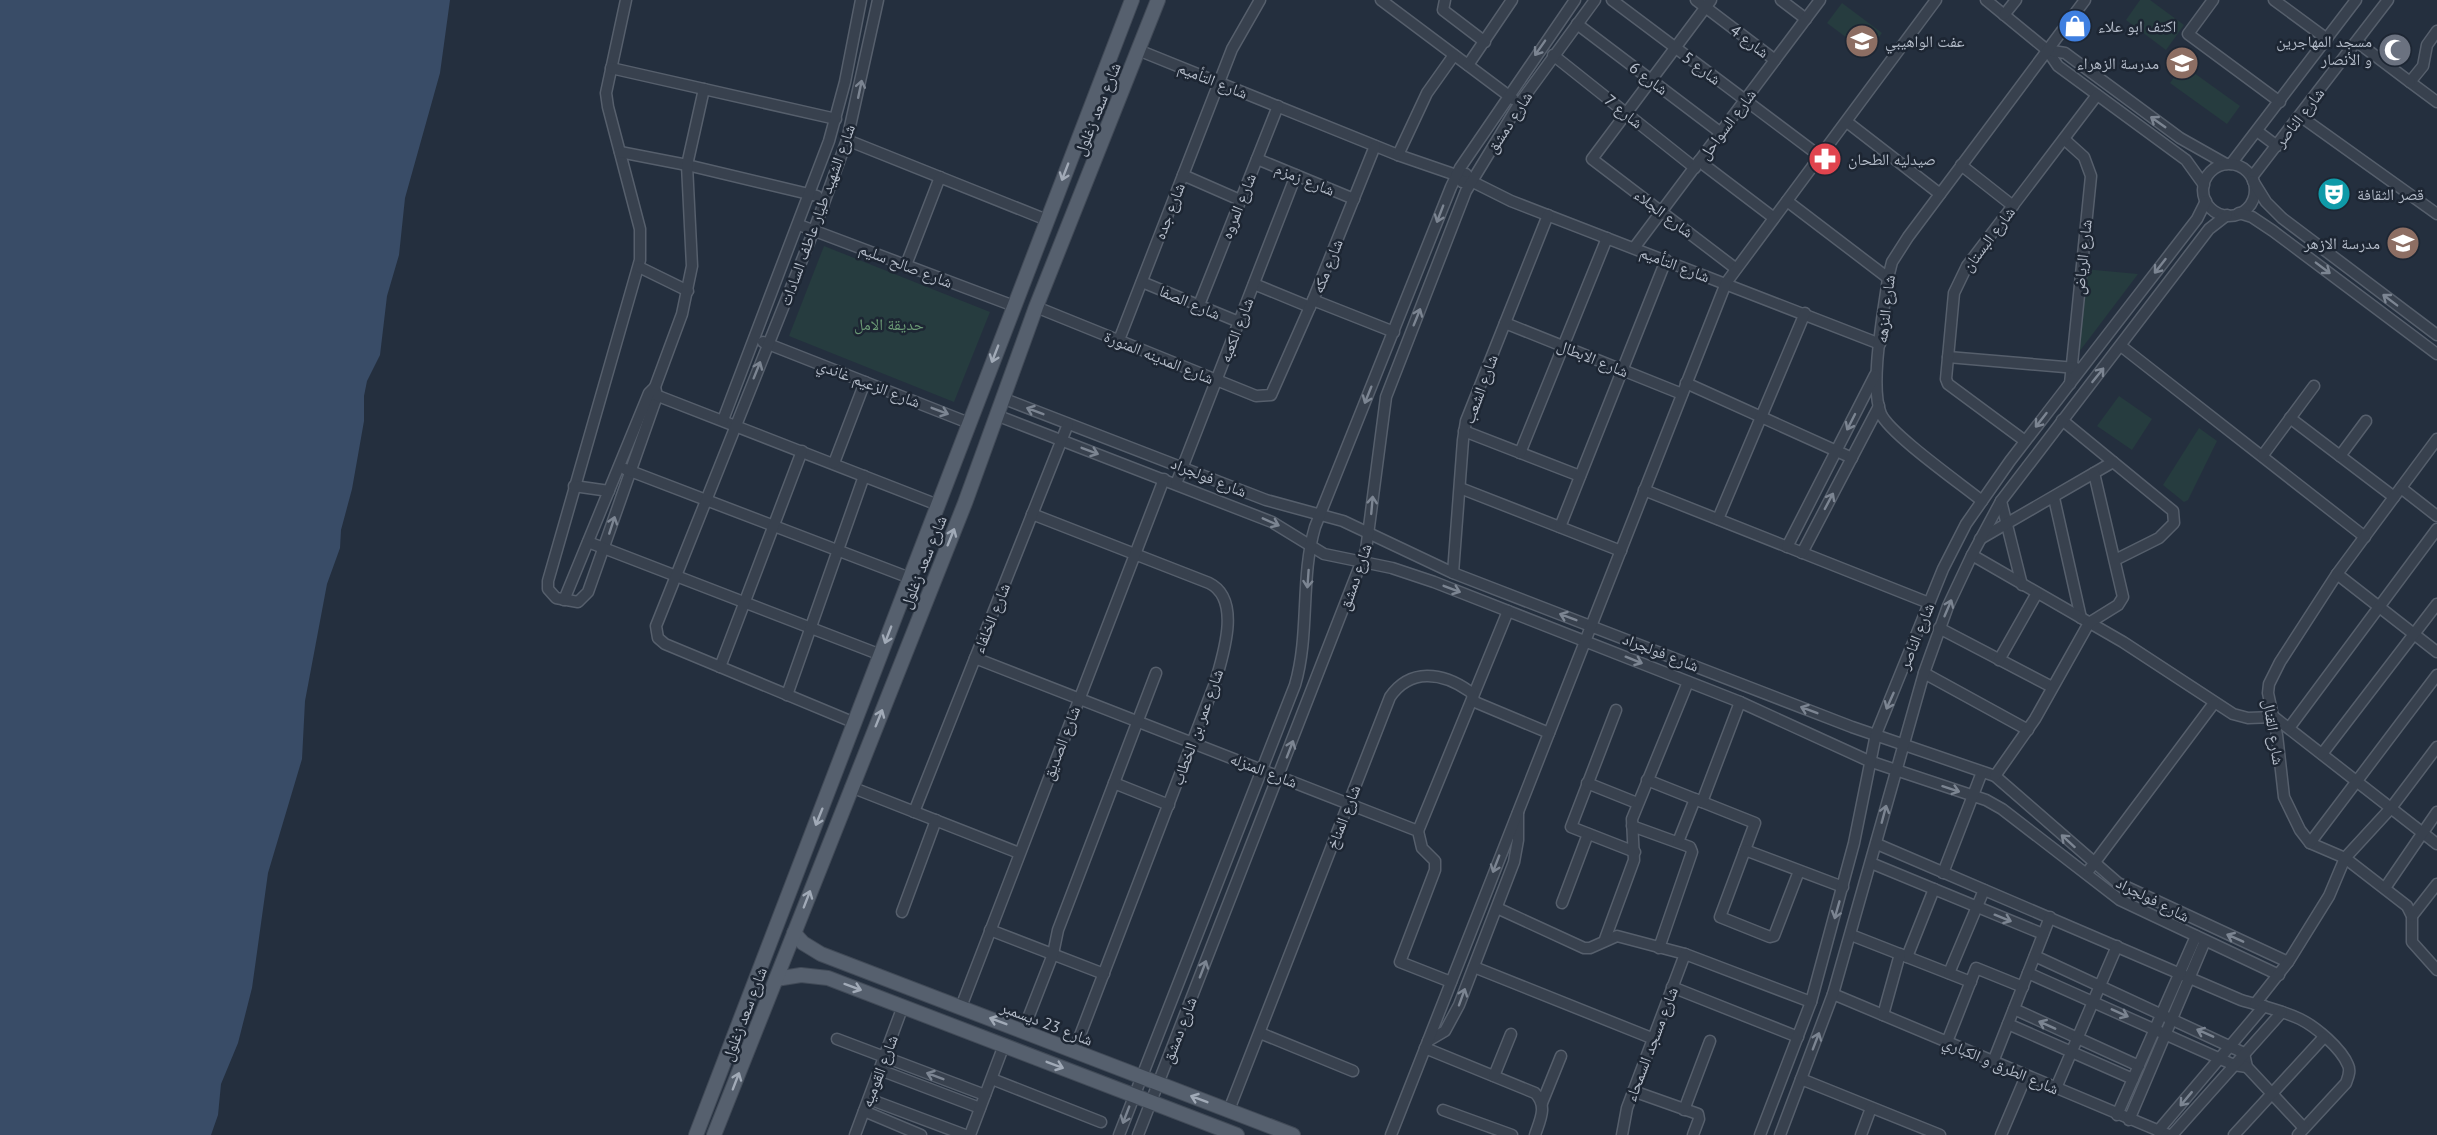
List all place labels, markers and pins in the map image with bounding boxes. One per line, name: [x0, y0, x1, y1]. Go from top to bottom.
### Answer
shop icon: اكتف ابو علاء: [2057, 8, 2093, 44]
place label: اكتف ابو علاء: [2098, 16, 2176, 36]
school or university icon: عفت الواهيبي: [1844, 23, 1880, 59]
place label: عفت الواهيبي: [1885, 31, 1965, 54]
place label: مسجد المهاجرين و الأنصار: [2276, 31, 2372, 69]
mosque icon: مسجد المهاجرين و الأنصار: [2377, 32, 2413, 68]
school or university icon: مدرسة الزهراء: [2164, 45, 2200, 81]
place label: مدرسة الزهراء: [2077, 53, 2159, 73]
pharmacy icon: صيدليه الطحان: [1807, 141, 1843, 177]
place label: صيدليه الطحان: [1848, 149, 1936, 170]
theatre icon: قصر الثقافة: [2316, 176, 2352, 212]
place label: قصر الثقافة: [2357, 184, 2424, 204]
school or university icon: مدرسة الازهر: [2385, 225, 2421, 261]
place label: مدرسة الازهر: [2303, 233, 2380, 253]

